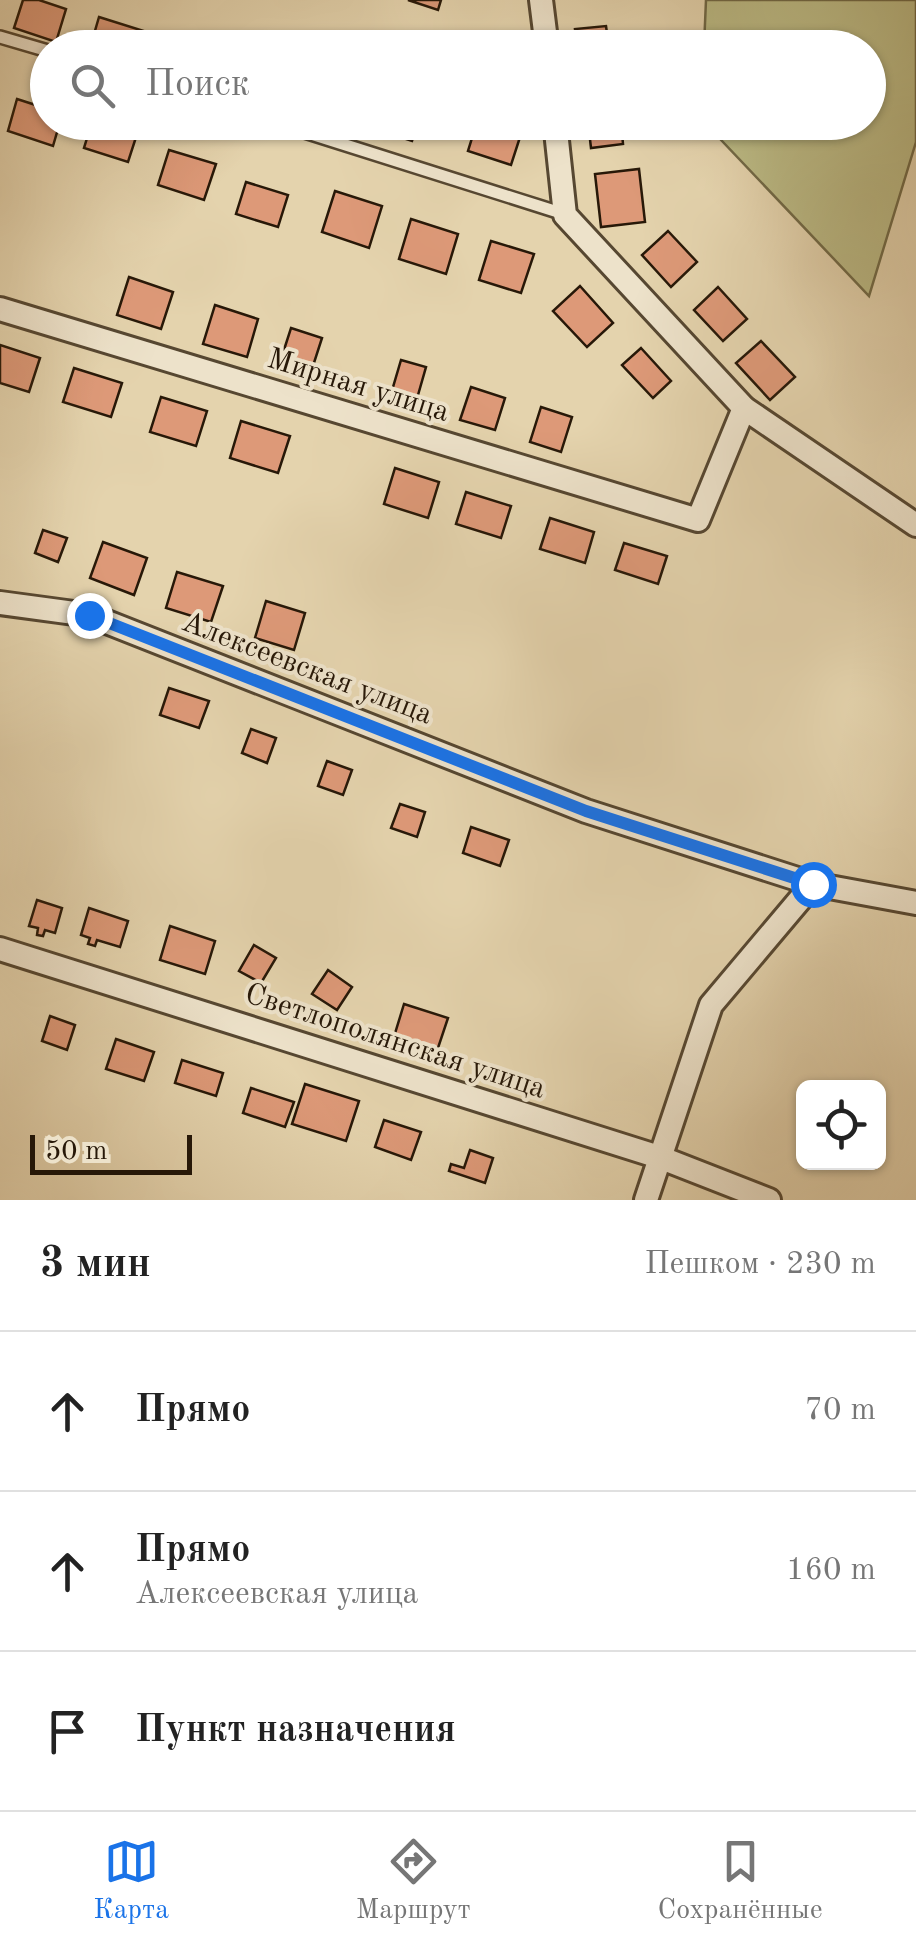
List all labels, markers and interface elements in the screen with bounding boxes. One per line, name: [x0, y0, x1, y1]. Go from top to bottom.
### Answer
search box: [30, 30, 886, 140]
icon: search: [65, 58, 120, 113]
text: Поиск: [145, 66, 250, 104]
street label: Мирная улица: [263, 344, 453, 428]
route end: [67, 593, 113, 639]
street label: Алексеевская улица: [178, 607, 437, 731]
route start: [791, 862, 837, 908]
street label: Светлополянская улица: [241, 979, 549, 1105]
map controls: [796, 1080, 886, 1170]
button: locate: [796, 1080, 886, 1170]
scale bar: [30, 1130, 192, 1174]
text: 50 m: [45, 1138, 108, 1166]
text: 3 мин: [40, 1244, 151, 1286]
text: Пешком · 230 m: [644, 1249, 876, 1281]
icon: ahead: [40, 1384, 95, 1439]
text: Прямо: [135, 1392, 250, 1430]
text: 70 m: [805, 1395, 876, 1427]
text: Прямо: [135, 1532, 250, 1570]
icon: ahead: [40, 1544, 95, 1599]
text: 160 m: [786, 1555, 876, 1587]
text: Алексеевская улица: [135, 1579, 418, 1611]
icon: arrive: [40, 1704, 95, 1759]
text: Пункт назначения: [135, 1712, 456, 1750]
tab: Карта: [93, 1834, 169, 1929]
tab: Маршрут: [356, 1834, 471, 1929]
tab: Сохранённые: [657, 1834, 823, 1929]

